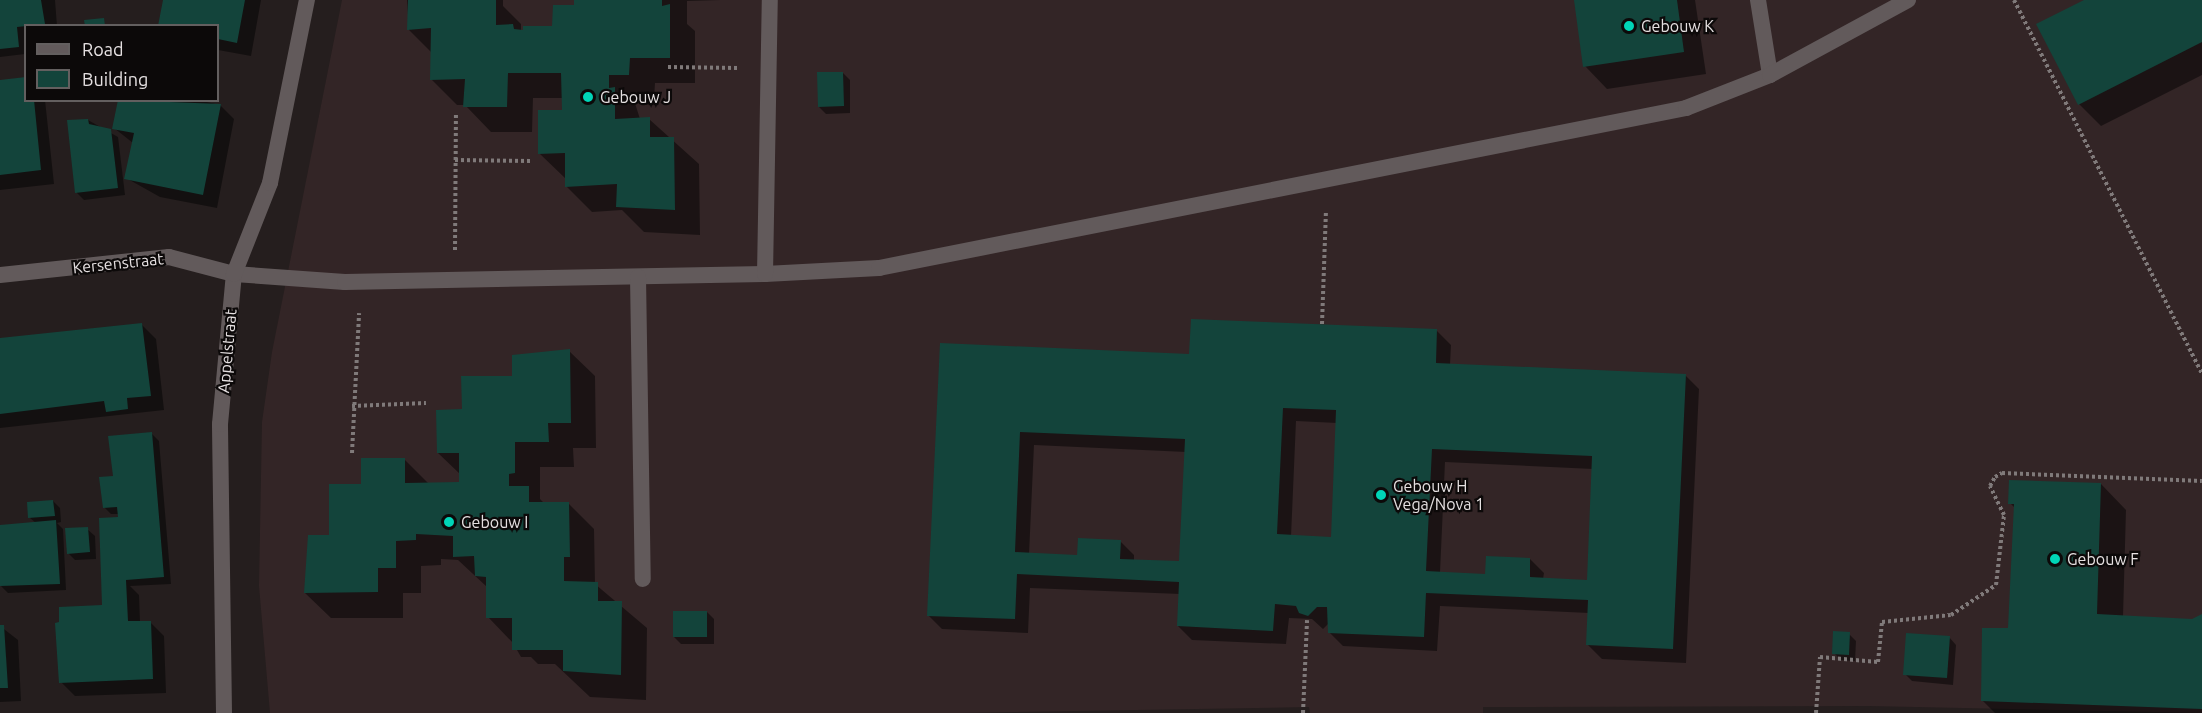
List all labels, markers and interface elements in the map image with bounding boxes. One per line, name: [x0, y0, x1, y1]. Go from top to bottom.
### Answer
place label: Gebouw K: [1641, 16, 1714, 36]
marker: Gebouw K: [1622, 19, 1636, 33]
legend: [24, 24, 219, 102]
text: Road: [82, 39, 124, 59]
text: Building: [82, 69, 148, 89]
place label: Gebouw J: [600, 87, 671, 107]
marker: Gebouw J: [581, 90, 595, 104]
street label: Kersenstraat: [72, 249, 164, 277]
street label: Appelstraat: [214, 308, 240, 394]
place label: Gebouw H Vega/Nova 1: [1393, 476, 1484, 514]
marker: Gebouw H Vega/Nova 1: [1374, 488, 1388, 502]
place label: Gebouw I: [461, 512, 528, 532]
marker: Gebouw I: [442, 515, 456, 529]
place label: Gebouw F: [2067, 549, 2139, 569]
marker: Gebouw F: [2048, 552, 2062, 566]

